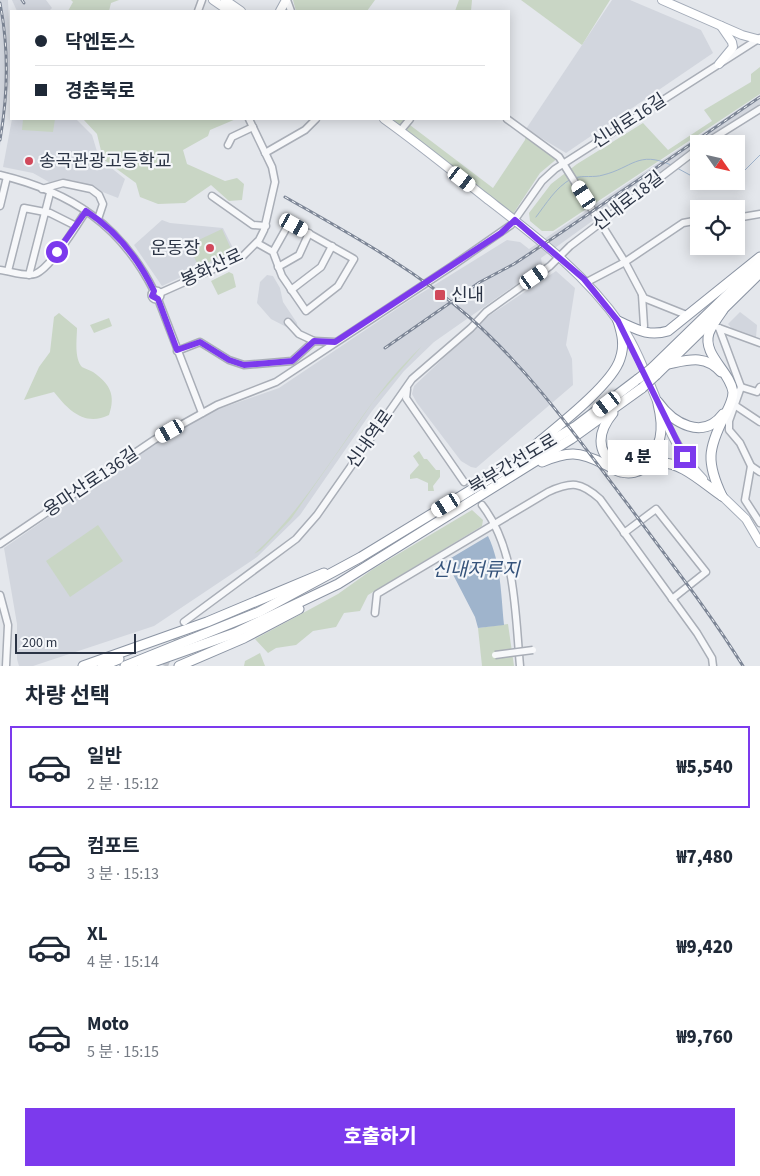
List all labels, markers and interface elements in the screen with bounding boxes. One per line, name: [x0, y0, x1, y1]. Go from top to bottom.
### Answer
text: 닥엔돈스: [65, 29, 135, 56]
text: 경춘북로: [65, 78, 135, 105]
street label: 신내로16길: [587, 88, 671, 154]
north arrow: [690, 135, 745, 190]
map controls: [690, 135, 745, 255]
place label: 송곡관광고등학교: [39, 149, 171, 174]
marker: 송곡관광고등학교: [23, 155, 35, 167]
car: [445, 164, 478, 194]
street label: 신내로18길: [587, 165, 669, 237]
car: [569, 178, 598, 212]
button: locate: [690, 200, 745, 255]
car: [277, 211, 310, 239]
place label: 운동장: [150, 236, 200, 261]
route start: [46, 241, 68, 263]
marker: 운동장: [204, 242, 216, 254]
street label: 봉화산로: [177, 243, 247, 293]
car: [517, 262, 550, 292]
place label: 신내: [451, 283, 484, 308]
marker: 신내: [433, 288, 447, 302]
car: [590, 389, 623, 419]
street label: 신내역로: [341, 405, 399, 473]
car: [153, 417, 186, 445]
street label: 북부간선도로: [464, 428, 562, 500]
callout: 4 분: [608, 440, 668, 474]
street label: 용마산로136길: [39, 441, 143, 523]
text: 4 분: [625, 446, 651, 468]
route end: [674, 446, 696, 468]
car: [429, 491, 462, 519]
water label: 신내저류지: [432, 557, 521, 584]
scale bar: [15, 631, 136, 654]
text: 200 m: [22, 633, 57, 653]
text: 차량 선택: [25, 680, 110, 712]
text: 일반: [87, 743, 122, 770]
icon: car: [27, 745, 72, 790]
text: ₩5,540: [676, 754, 733, 781]
text: 2 분 · 15:12: [87, 773, 159, 795]
text: 컴포트: [87, 833, 139, 860]
icon: car: [27, 835, 72, 880]
text: ₩7,480: [676, 844, 733, 871]
text: 3 분 · 15:13: [87, 863, 159, 885]
text: XL: [87, 921, 108, 948]
icon: car: [27, 925, 72, 970]
text: ₩9,420: [676, 934, 733, 961]
text: 4 분 · 15:14: [87, 951, 159, 973]
text: Moto: [87, 1011, 129, 1038]
icon: car: [27, 1015, 72, 1060]
text: ₩9,760: [676, 1024, 733, 1051]
text: 5 분 · 15:15: [87, 1041, 159, 1063]
button: 호출하기: [25, 1108, 735, 1166]

